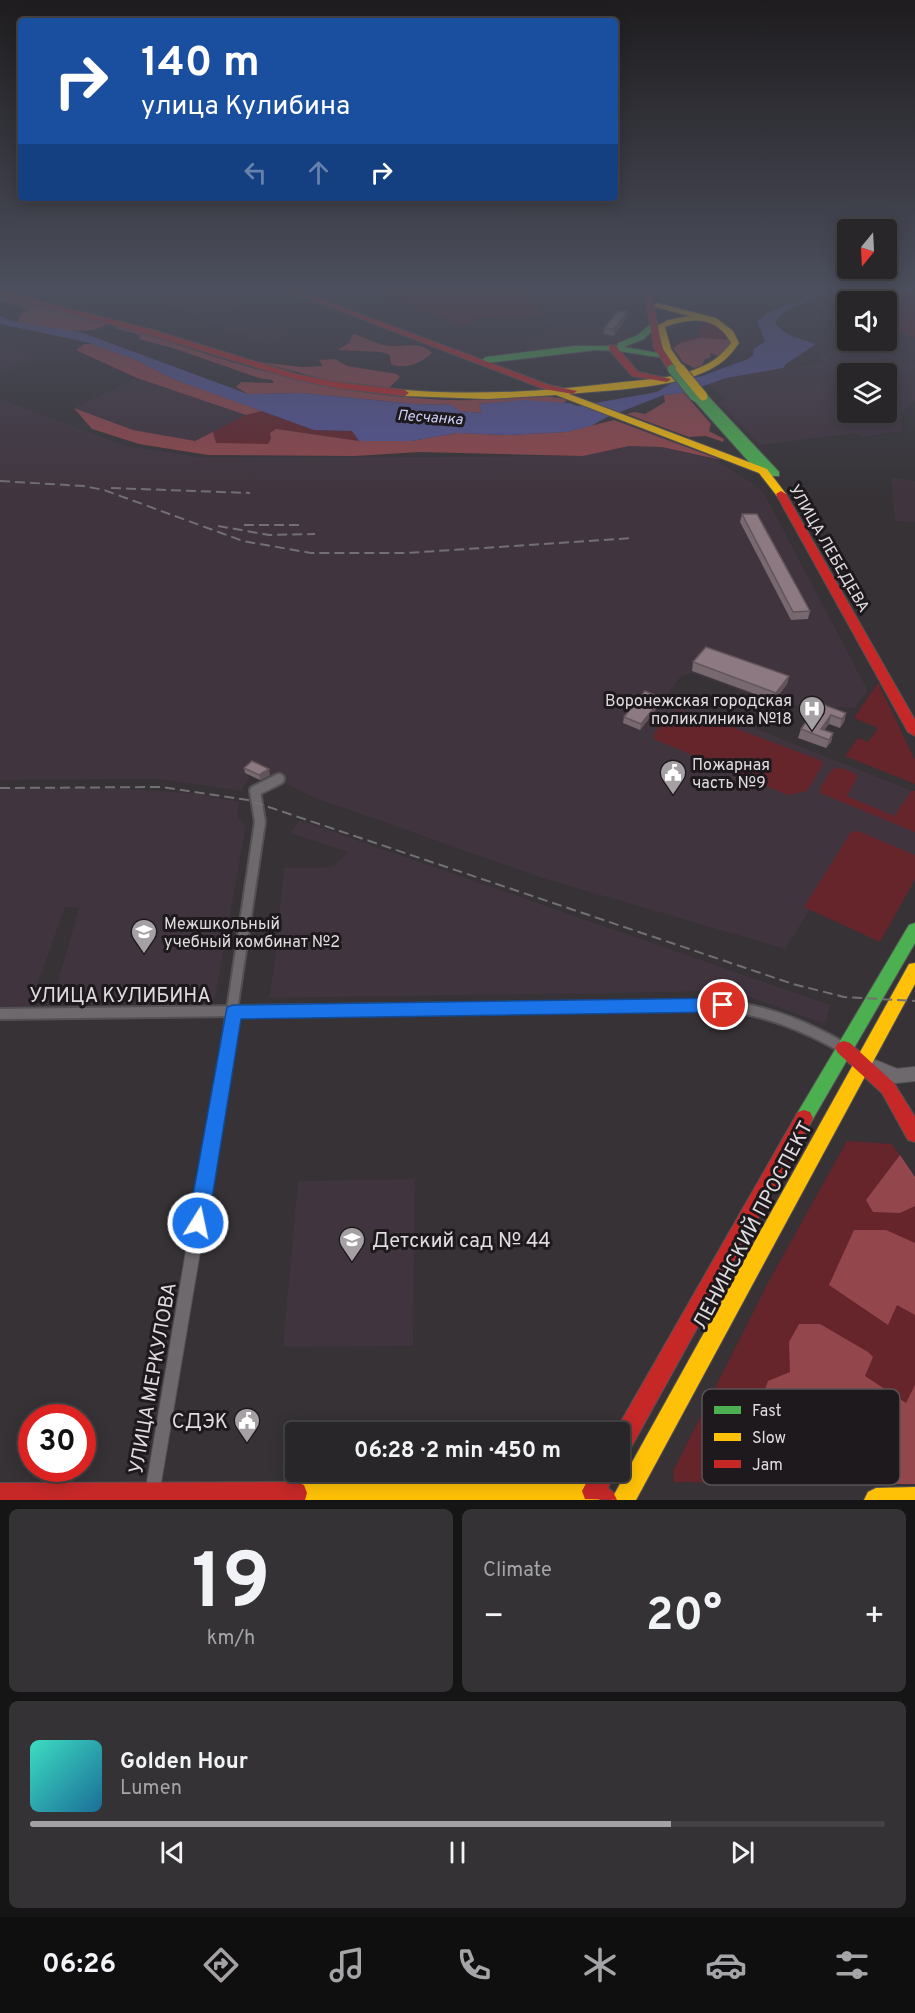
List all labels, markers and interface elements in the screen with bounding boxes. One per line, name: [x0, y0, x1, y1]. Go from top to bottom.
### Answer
text: 140 m: [141, 38, 260, 91]
icon: right: [42, 42, 120, 120]
text: улица Кулибина: [141, 90, 350, 124]
icon: left: [239, 156, 272, 189]
icon: ahead: [302, 156, 335, 189]
icon: right: [365, 156, 398, 189]
north arrow: [837, 219, 897, 279]
map controls: [837, 219, 897, 423]
button: sound: [837, 291, 897, 351]
button: layers: [837, 363, 897, 423]
water label: Песчанка: [396, 407, 464, 430]
street label: УЛИЦА ЛЕБЕДЕВА: [784, 481, 873, 617]
place label: Воронежская городская поликлиника №18: [605, 692, 792, 730]
hospital icon: Воронежская городская поликлиника №18: [797, 694, 827, 732]
place label: Пожарная часть №9: [692, 756, 770, 794]
public building icon: Пожарная часть №9: [658, 758, 688, 796]
place label: Межшкольный учебный комбинат №2: [164, 915, 340, 953]
school or university icon: Межшкольный учебный комбинат №2: [129, 917, 159, 955]
pin: [697, 979, 748, 1030]
street label: УЛИЦА КУЛИБИНА: [29, 984, 211, 1010]
icon: arrive: [706, 988, 739, 1021]
street label: ЛЕНИНСКИЙ ПРОСПЕКТ: [686, 1116, 820, 1335]
position arrow: [166, 1191, 230, 1255]
school or university icon: Детский сад № 44: [337, 1225, 367, 1263]
place label: Детский сад № 44: [372, 1229, 551, 1255]
street label: УЛИЦА МЕРКУЛОВА: [124, 1281, 184, 1476]
legend: [702, 1389, 900, 1485]
text: Fast: [752, 1402, 782, 1422]
speed limit sign: 30: [18, 1404, 96, 1482]
public building icon: СДЭК: [232, 1406, 262, 1444]
place label: СДЭК: [172, 1410, 228, 1436]
text: Slow: [752, 1429, 786, 1449]
text: 06:28 · 2 min · 450 m: [354, 1438, 561, 1465]
text: Jam: [752, 1456, 783, 1476]
text: 19: [191, 1537, 271, 1636]
text: Climate: [483, 1558, 552, 1584]
text: 20°: [646, 1589, 722, 1646]
text: −: [483, 1597, 504, 1639]
text: +: [864, 1597, 885, 1639]
text: km/h: [207, 1626, 255, 1652]
text: Golden Hour: [120, 1749, 248, 1776]
text: Lumen: [120, 1776, 182, 1802]
icon: previous: [156, 1836, 189, 1869]
icon: pause: [441, 1836, 474, 1869]
icon: next: [726, 1836, 759, 1869]
icon: directions: [200, 1944, 242, 1986]
icon: music: [326, 1944, 368, 1986]
icon: phone: [453, 1944, 495, 1986]
icon: climate: [579, 1944, 621, 1986]
icon: car: [705, 1944, 747, 1986]
icon: filters: [831, 1944, 873, 1986]
text: 06:26: [42, 1948, 116, 1982]

